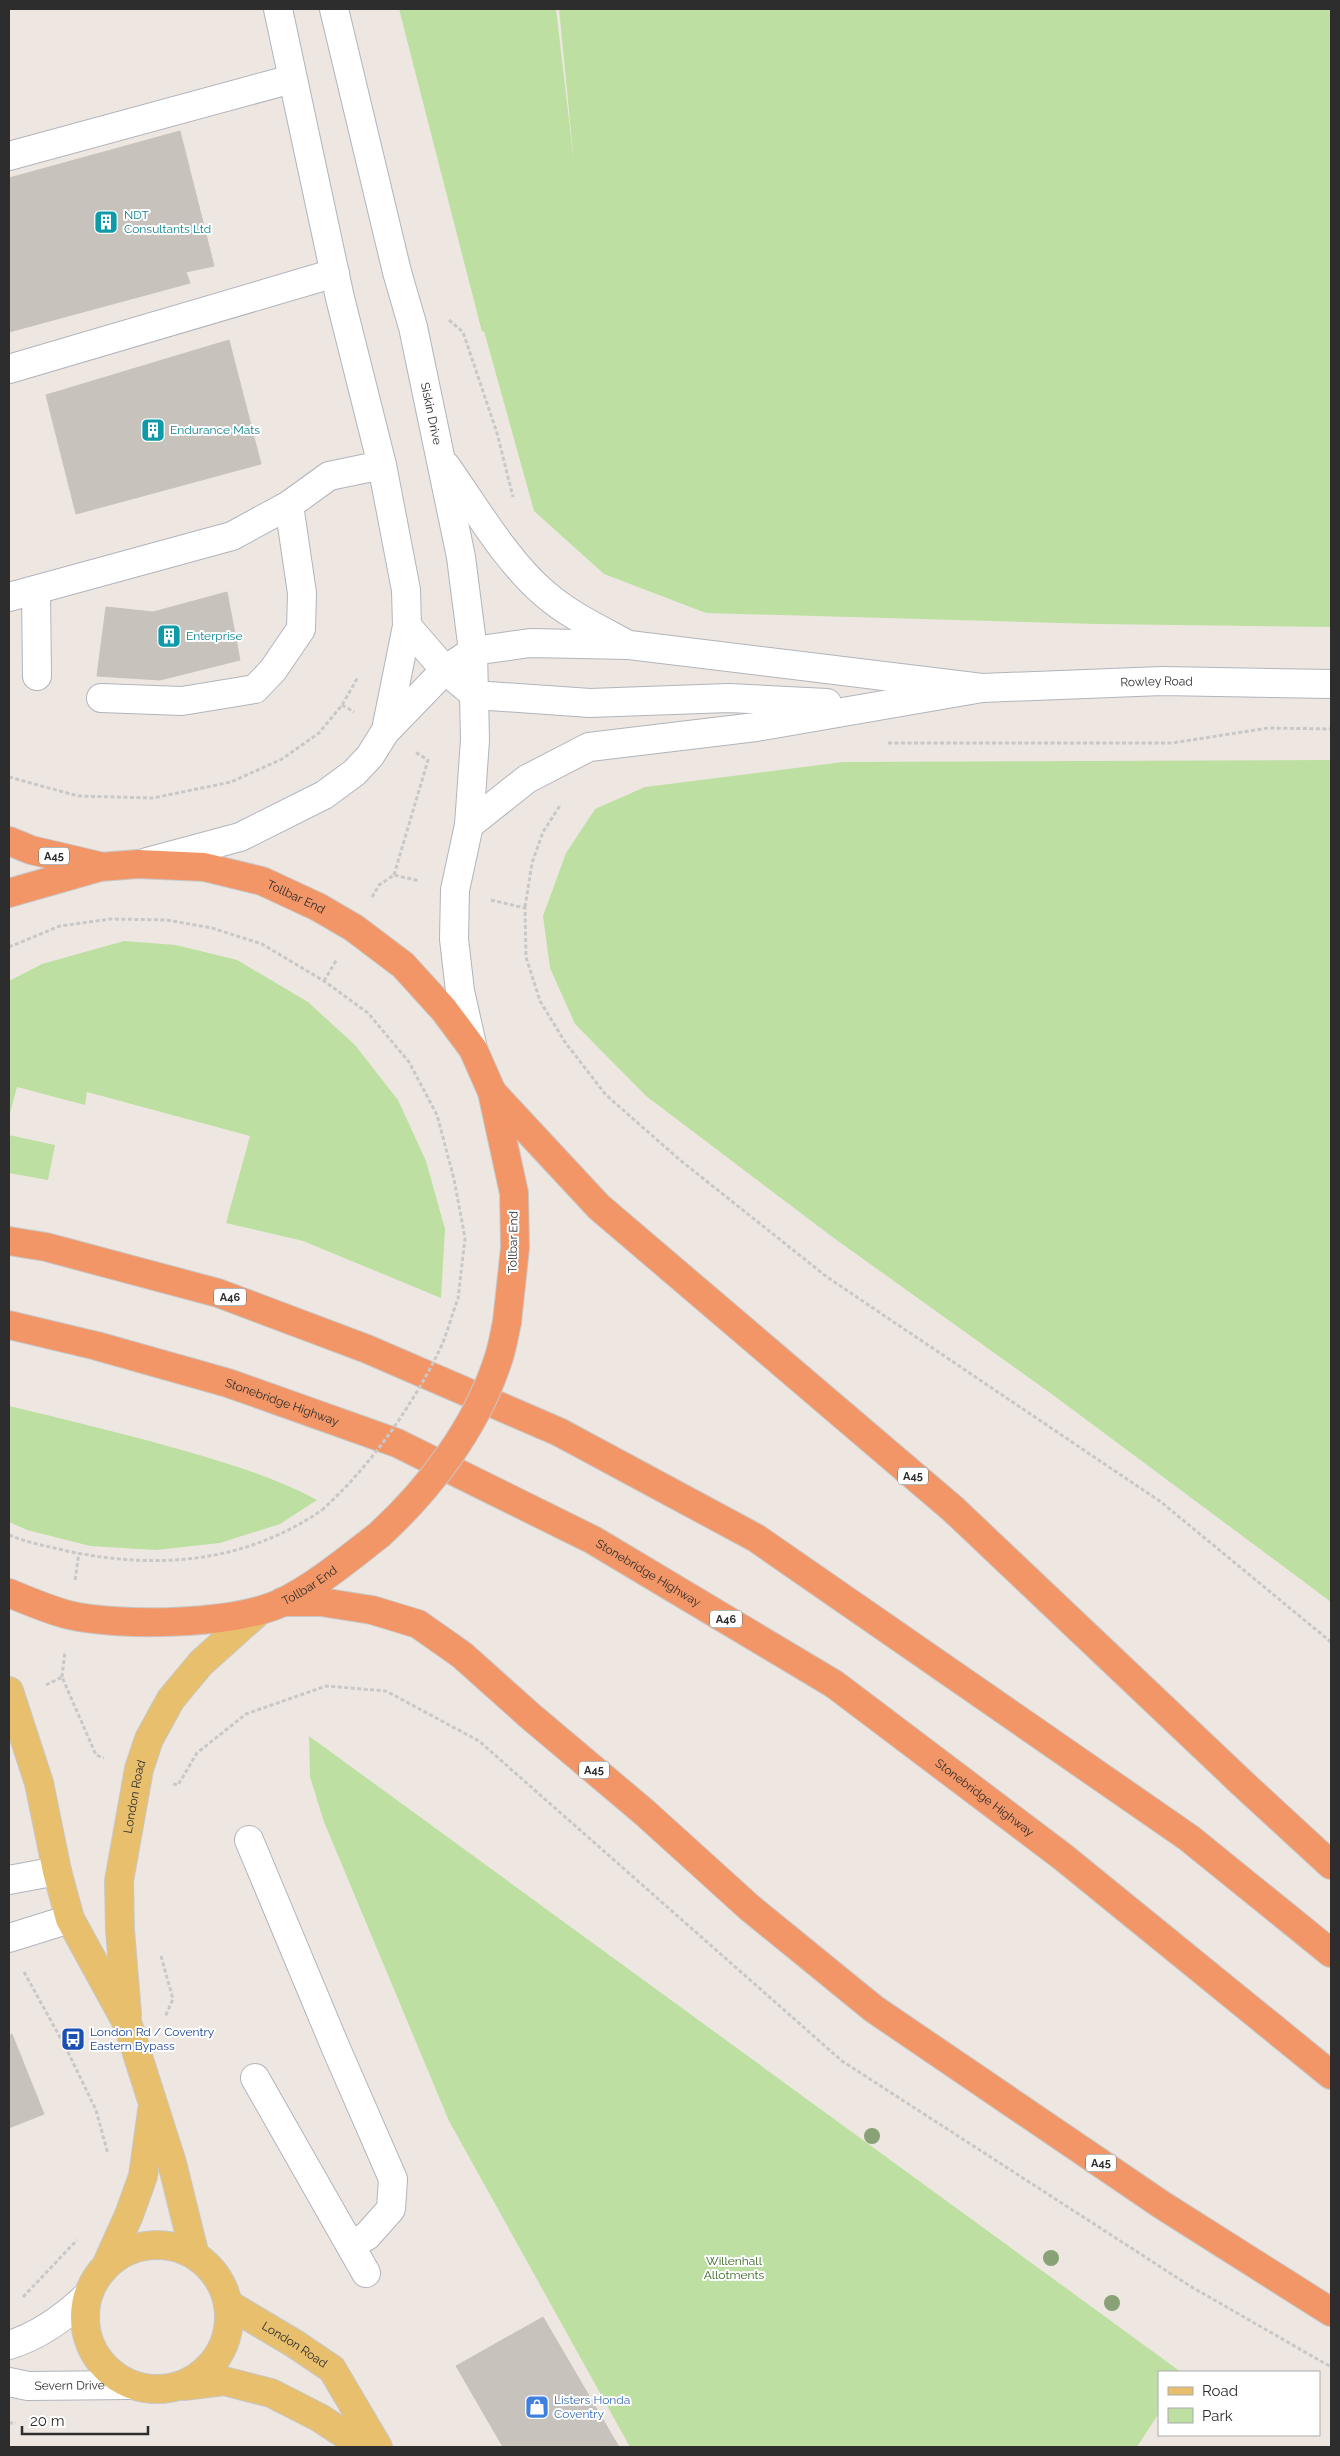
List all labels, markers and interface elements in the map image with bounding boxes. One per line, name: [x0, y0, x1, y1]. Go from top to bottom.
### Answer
place label: NDT Consultants Ltd: [124, 208, 211, 236]
building icon: NDT Consultants Ltd: [93, 209, 119, 235]
street label: Siskin Drive: [418, 381, 444, 446]
building icon: Endurance Mats: [140, 417, 166, 443]
place label: Endurance Mats: [170, 423, 260, 437]
building icon: Enterprise: [156, 623, 182, 649]
place label: Enterprise: [186, 629, 242, 643]
street label: Rowley Road: [1120, 674, 1193, 690]
road number: A45: [39, 848, 69, 864]
street label: Tollbar End: [265, 877, 328, 917]
street label: Tollbar End: [505, 1211, 521, 1273]
road number: A46: [214, 1288, 246, 1305]
street label: Stonebridge Highway: [223, 1376, 341, 1429]
road number: A45: [898, 1468, 928, 1484]
street label: Stonebridge Highway: [593, 1536, 704, 1610]
street label: Tollbar End: [280, 1563, 340, 1608]
road number: A46: [710, 1610, 742, 1628]
street label: Stonebridge Highway: [933, 1756, 1037, 1840]
street label: London Road: [121, 1758, 149, 1835]
road number: A45: [579, 1762, 609, 1778]
place label: London Rd / Coventry Eastern Bypass: [90, 2025, 215, 2053]
bus stop icon: London Rd / Coventry Eastern Bypass: [60, 2026, 86, 2052]
road number: A45: [1086, 2154, 1116, 2172]
park label: Willenhall Allotments: [704, 2254, 764, 2282]
street label: London Road: [259, 2319, 330, 2371]
legend: [1158, 2371, 1320, 2436]
street label: Severn Drive: [34, 2378, 105, 2393]
text: Road: [1202, 2382, 1238, 2400]
place label: Listers Honda Coventry: [554, 2393, 630, 2421]
shop icon: Listers Honda Coventry: [524, 2394, 550, 2420]
scale bar: [22, 2404, 149, 2436]
text: Park: [1202, 2407, 1233, 2425]
text: 20 m: [30, 2412, 65, 2430]

